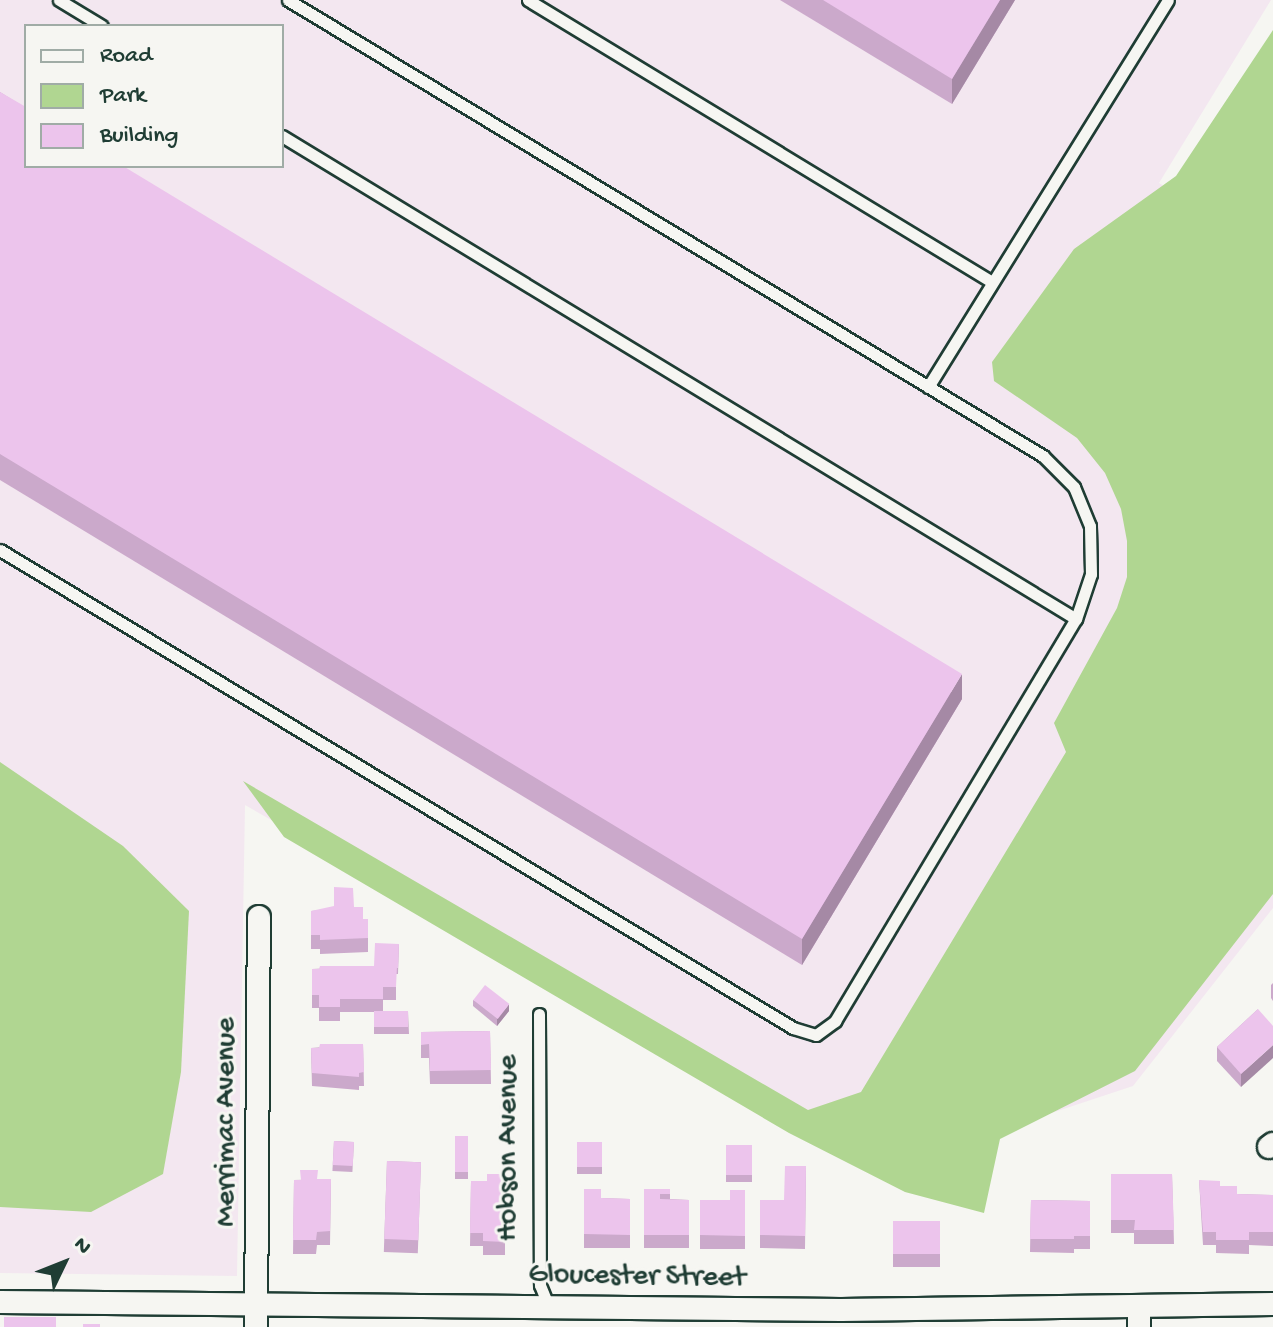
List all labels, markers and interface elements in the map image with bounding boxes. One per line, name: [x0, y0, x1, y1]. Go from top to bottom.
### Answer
legend: [24, 24, 284, 168]
text: Road: [100, 42, 152, 71]
text: Park: [100, 82, 146, 111]
text: Building: [100, 122, 178, 151]
street label: Merrimac Avenue: [210, 1017, 246, 1227]
street label: Hobson Avenue: [492, 1055, 528, 1241]
north arrow: [24, 1223, 104, 1303]
text: N: [67, 1233, 96, 1261]
street label: Gloucester Street: [528, 1258, 746, 1298]

